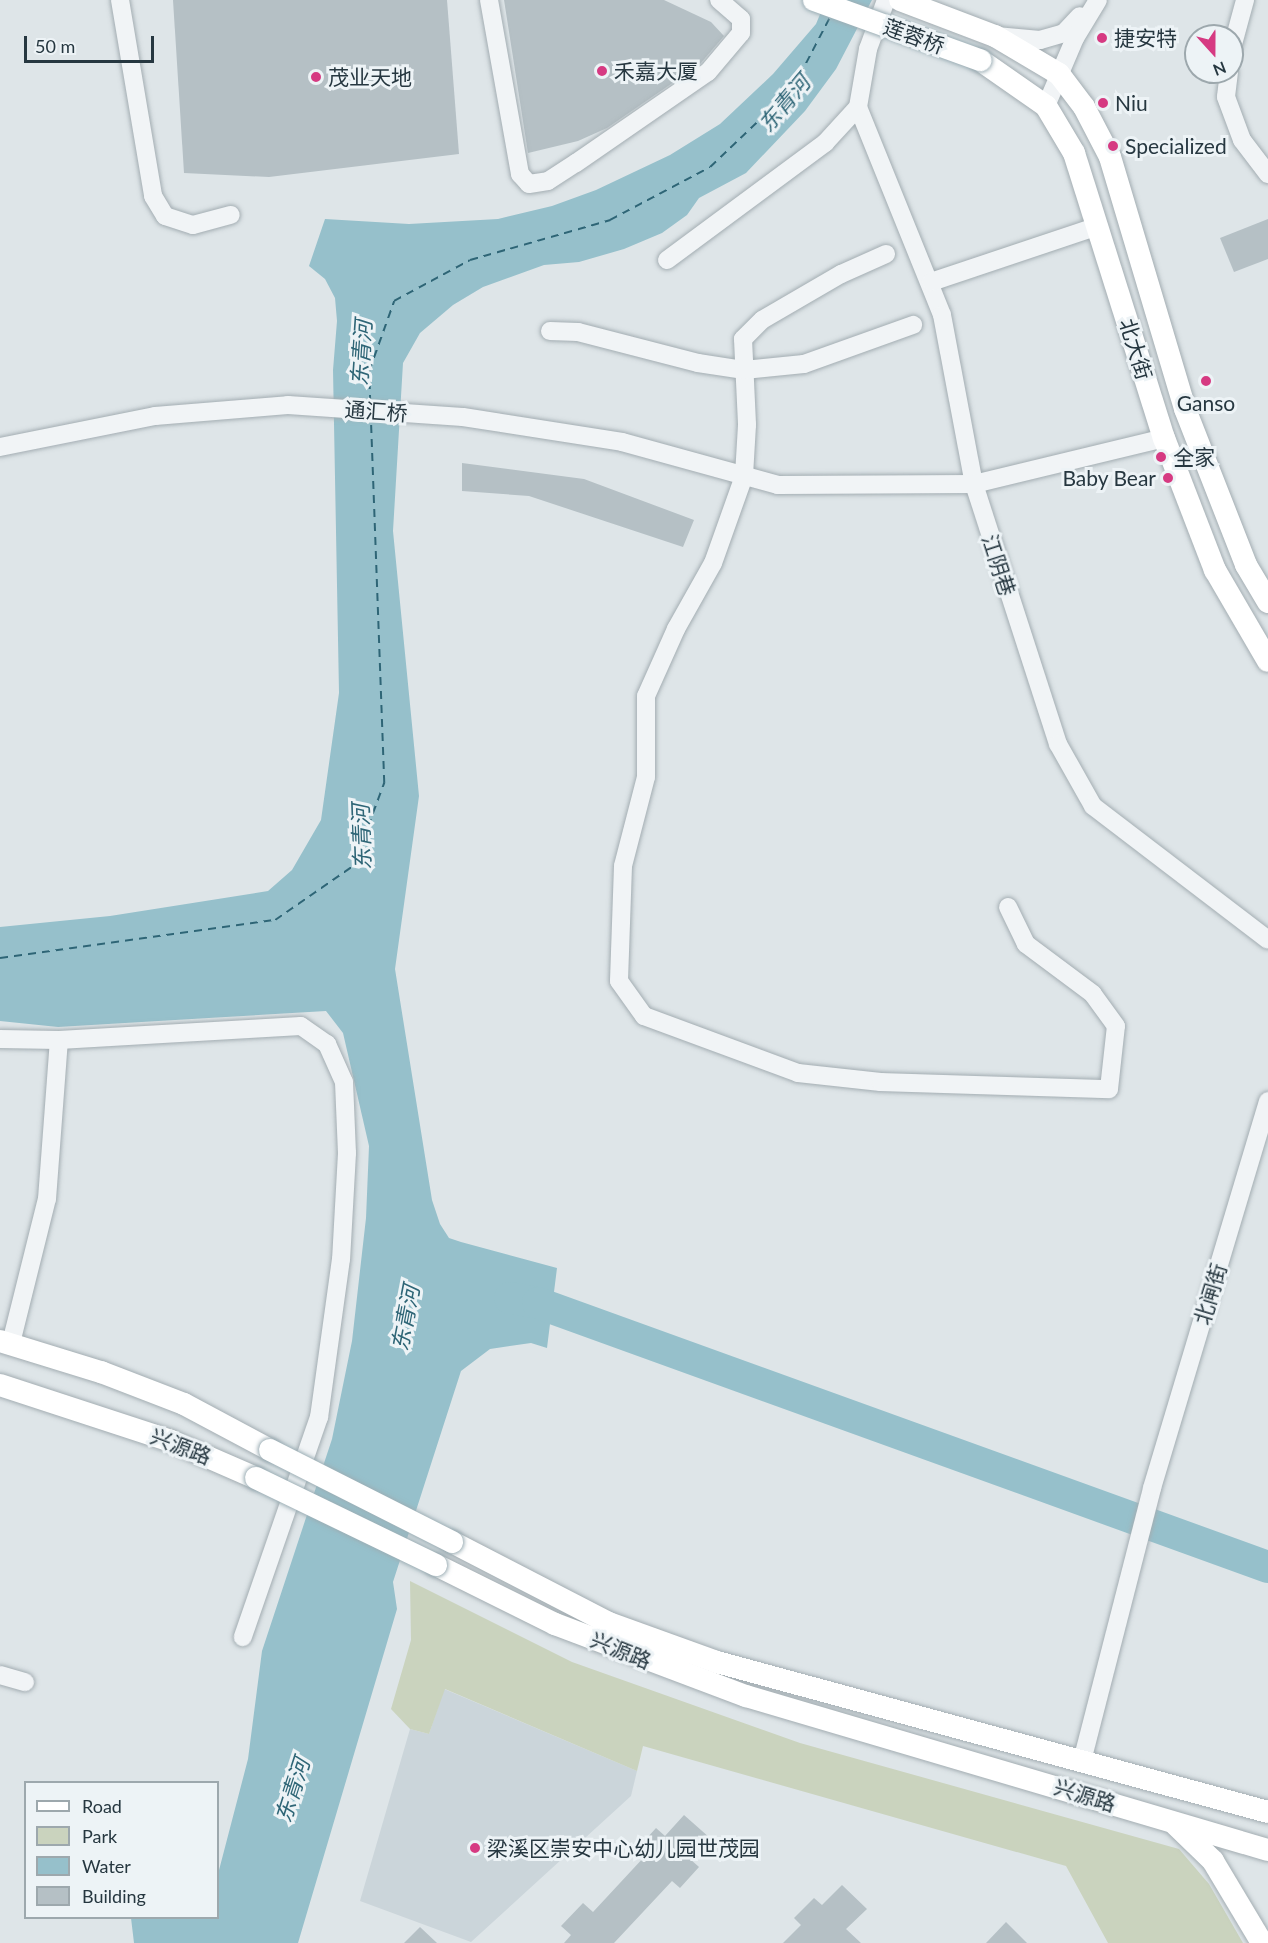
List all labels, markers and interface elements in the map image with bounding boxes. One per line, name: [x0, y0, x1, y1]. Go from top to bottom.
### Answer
street label: 莲蓉桥: [880, 13, 948, 59]
scale bar: [27, 24, 158, 62]
north arrow: [1184, 24, 1244, 84]
place label: 捷安特: [1114, 25, 1177, 51]
marker: 捷安特: [1095, 31, 1109, 45]
text: 50 m: [35, 35, 75, 57]
place label: 禾嘉大厦: [614, 58, 698, 84]
text: N: [1211, 58, 1229, 80]
place label: 茂业天地: [328, 64, 412, 90]
marker: 禾嘉大厦: [595, 64, 609, 78]
water label: 东青河: [753, 69, 815, 137]
marker: 茂业天地: [309, 70, 323, 84]
place label: Niu: [1115, 90, 1148, 116]
marker: Niu: [1096, 96, 1110, 110]
place label: Specialized: [1125, 133, 1227, 159]
marker: Specialized: [1106, 139, 1120, 153]
street label: 北大街: [1115, 315, 1157, 383]
water label: 东青河: [346, 319, 376, 387]
marker: Ganso: [1199, 374, 1213, 388]
place label: Ganso: [1177, 390, 1235, 416]
street label: 通汇桥: [344, 396, 408, 426]
place label: 全家: [1173, 444, 1215, 470]
marker: 全家: [1154, 450, 1168, 464]
place label: Baby Bear: [1062, 465, 1156, 491]
marker: Baby Bear: [1161, 471, 1175, 485]
street label: 江阴巷: [977, 531, 1021, 599]
water label: 东青河: [347, 804, 375, 870]
street label: 北闸街: [1189, 1260, 1231, 1328]
water label: 东青河: [386, 1283, 424, 1353]
street label: 兴源路: [147, 1423, 215, 1469]
street label: 兴源路: [587, 1627, 655, 1673]
water label: 东青河: [269, 1755, 315, 1825]
street label: 兴源路: [1051, 1774, 1119, 1816]
legend: [24, 1781, 219, 1919]
text: Road: [82, 1795, 122, 1817]
text: Park: [82, 1825, 117, 1847]
place label: 梁溪区崇安中心幼儿园世茂园: [487, 1835, 760, 1861]
marker: 梁溪区崇安中心幼儿园世茂园: [468, 1841, 482, 1855]
text: Water: [82, 1855, 131, 1877]
text: Building: [82, 1885, 146, 1907]

